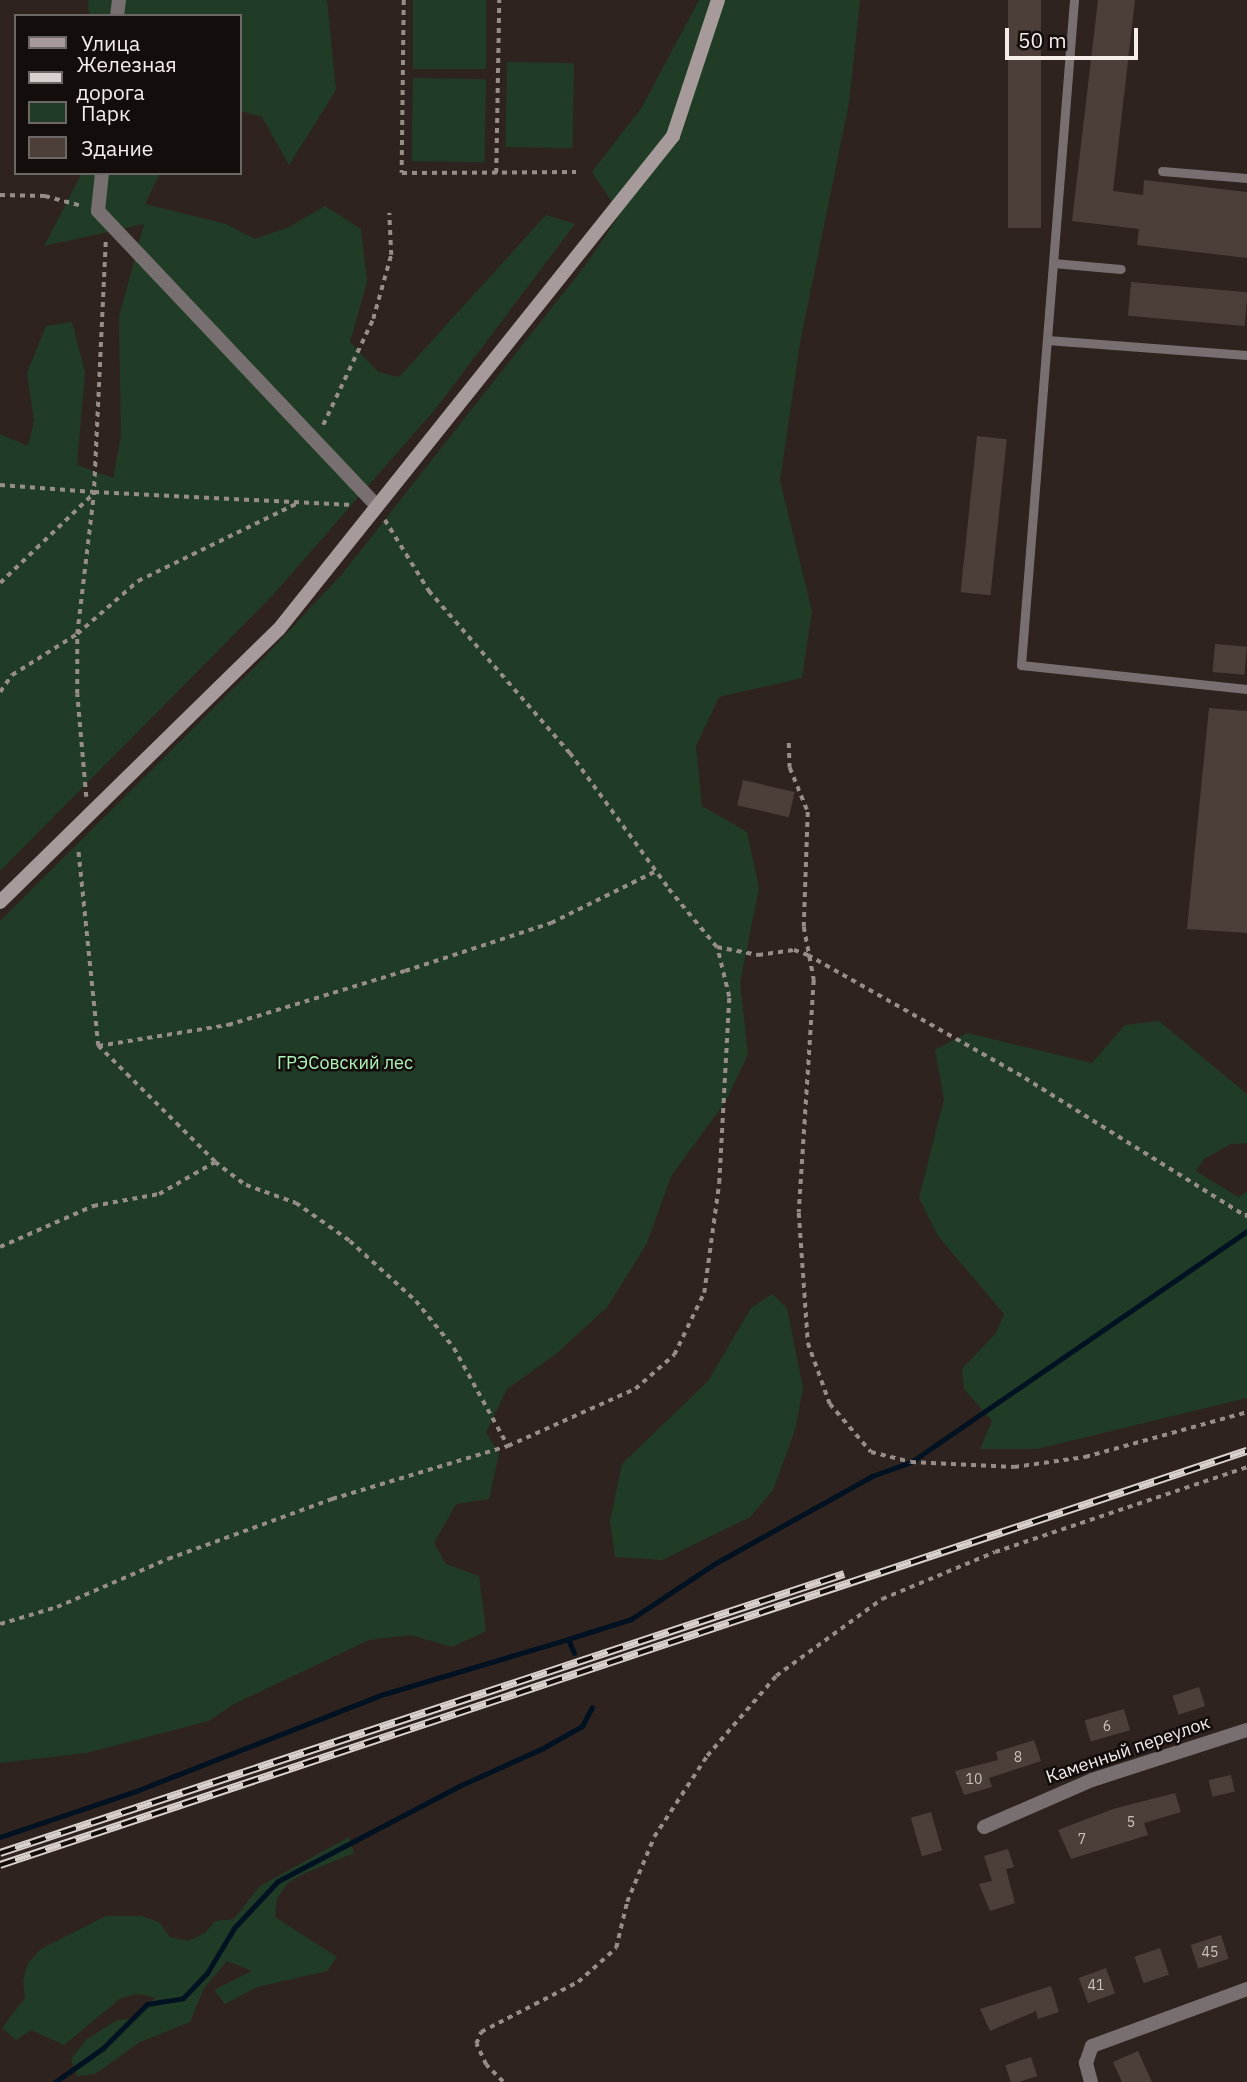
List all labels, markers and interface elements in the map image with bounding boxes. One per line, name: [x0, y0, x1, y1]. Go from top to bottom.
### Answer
legend: [14, 14, 242, 175]
scale bar: [1009, 14, 1142, 58]
text: 50 m: [1018, 26, 1067, 54]
text: Улица: [81, 29, 140, 57]
text: Железная дорога: [77, 50, 177, 106]
text: Парк: [81, 99, 131, 127]
text: Здание: [81, 134, 153, 162]
park label: ГРЭСовский лес: [277, 1052, 413, 1074]
street label: Каменный переулок: [1043, 1712, 1213, 1788]
house number: 6: [1103, 1718, 1111, 1734]
house number: 8: [1014, 1749, 1022, 1765]
house number: 10: [966, 1771, 982, 1787]
house number: 5: [1127, 1814, 1135, 1830]
house number: 7: [1078, 1831, 1086, 1847]
house number: 45: [1202, 1944, 1218, 1960]
house number: 41: [1088, 1977, 1104, 1993]

